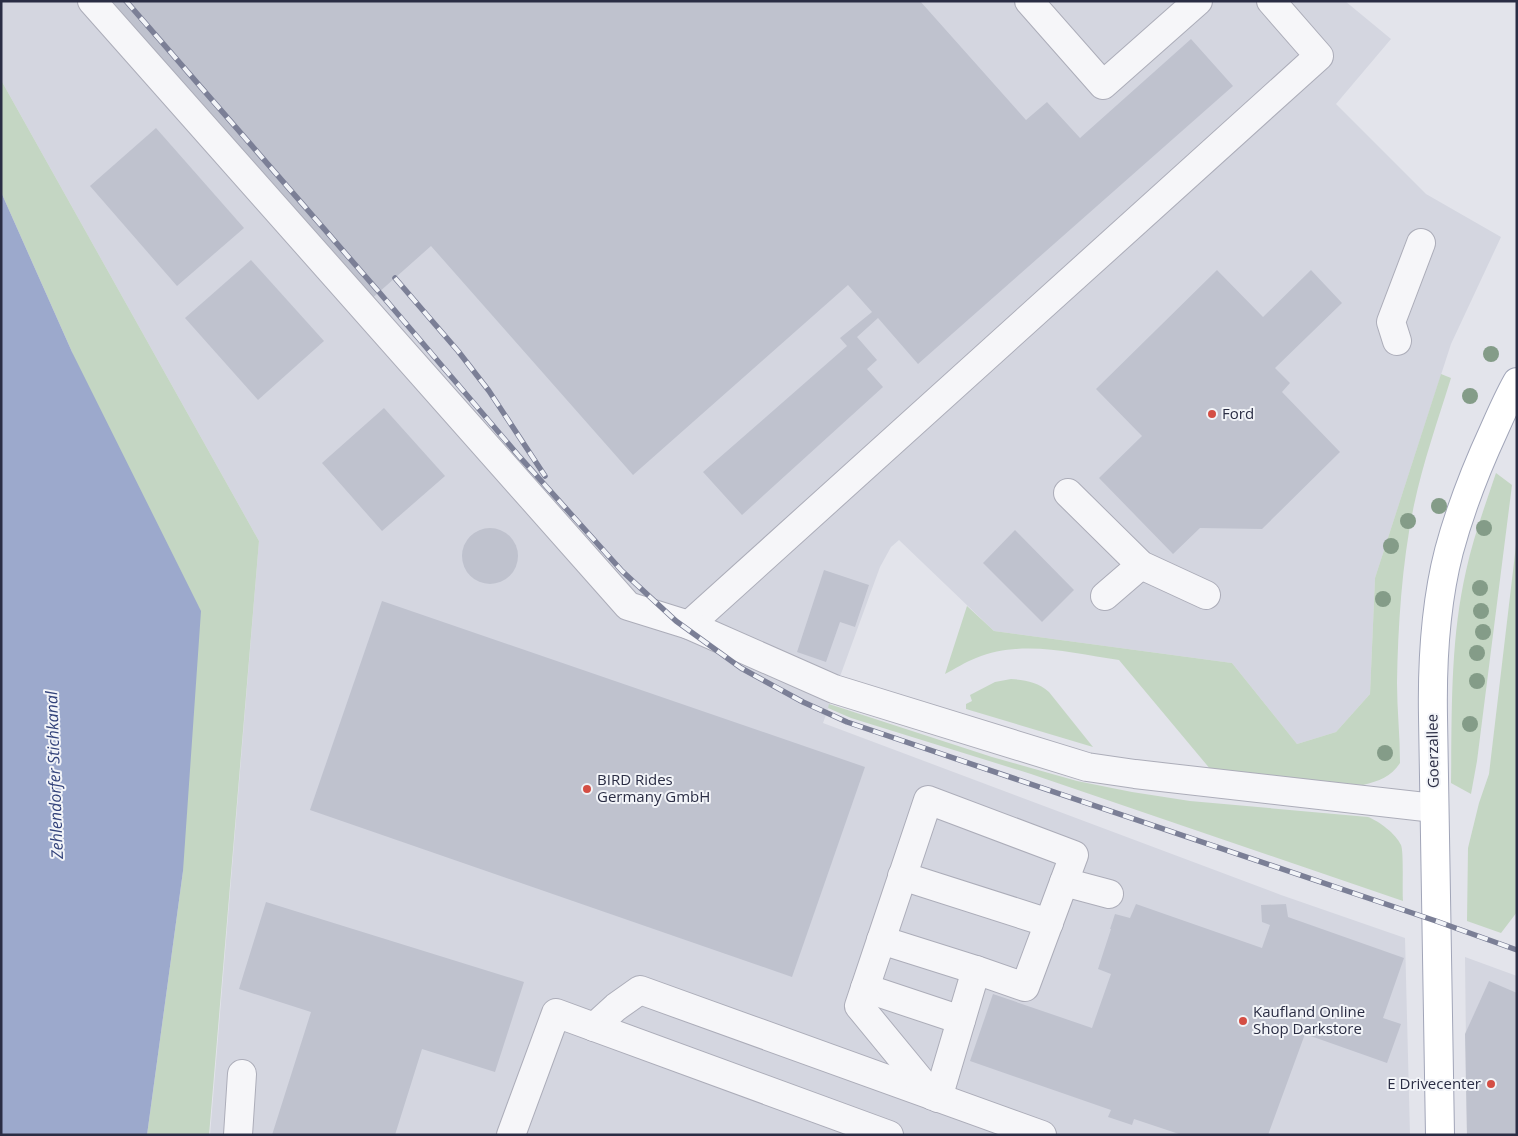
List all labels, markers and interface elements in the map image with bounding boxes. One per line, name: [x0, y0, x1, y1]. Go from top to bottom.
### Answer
place label: Ford: [1222, 403, 1254, 423]
marker: Ford: [1206, 408, 1218, 420]
water label: Zehlendorfer Stichkanal: [40, 690, 68, 860]
street label: Goerzallee: [1421, 714, 1443, 788]
place label: BIRD Rides Germany GmbH: [597, 769, 710, 806]
marker: BIRD Rides Germany GmbH: [581, 783, 593, 795]
place label: Kaufland Online Shop Darkstore: [1253, 1001, 1365, 1038]
marker: Kaufland Online Shop Darkstore: [1237, 1015, 1249, 1027]
place label: E Drivecenter: [1387, 1073, 1481, 1093]
marker: E Drivecenter: [1485, 1078, 1497, 1090]

